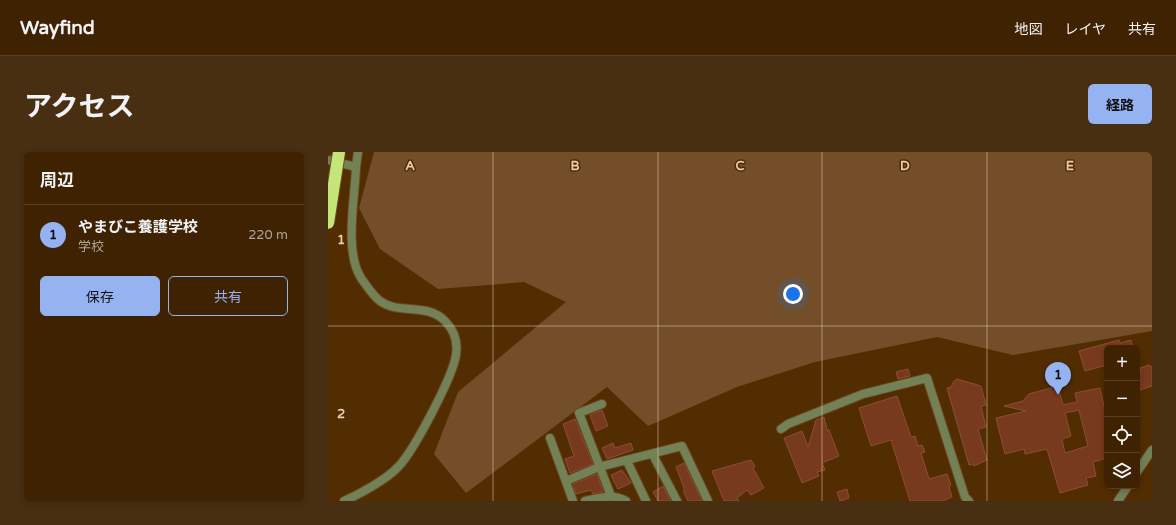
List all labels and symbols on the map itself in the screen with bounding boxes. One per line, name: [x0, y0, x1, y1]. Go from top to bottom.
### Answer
text: A: [405, 158, 415, 174]
text: B: [570, 158, 580, 174]
text: C: [735, 158, 745, 174]
text: D: [900, 158, 910, 174]
text: E: [1066, 158, 1074, 174]
text: 1: [337, 232, 345, 248]
your location: [783, 284, 803, 304]
pin: 1: [1045, 362, 1071, 395]
text: 2: [337, 406, 345, 422]

